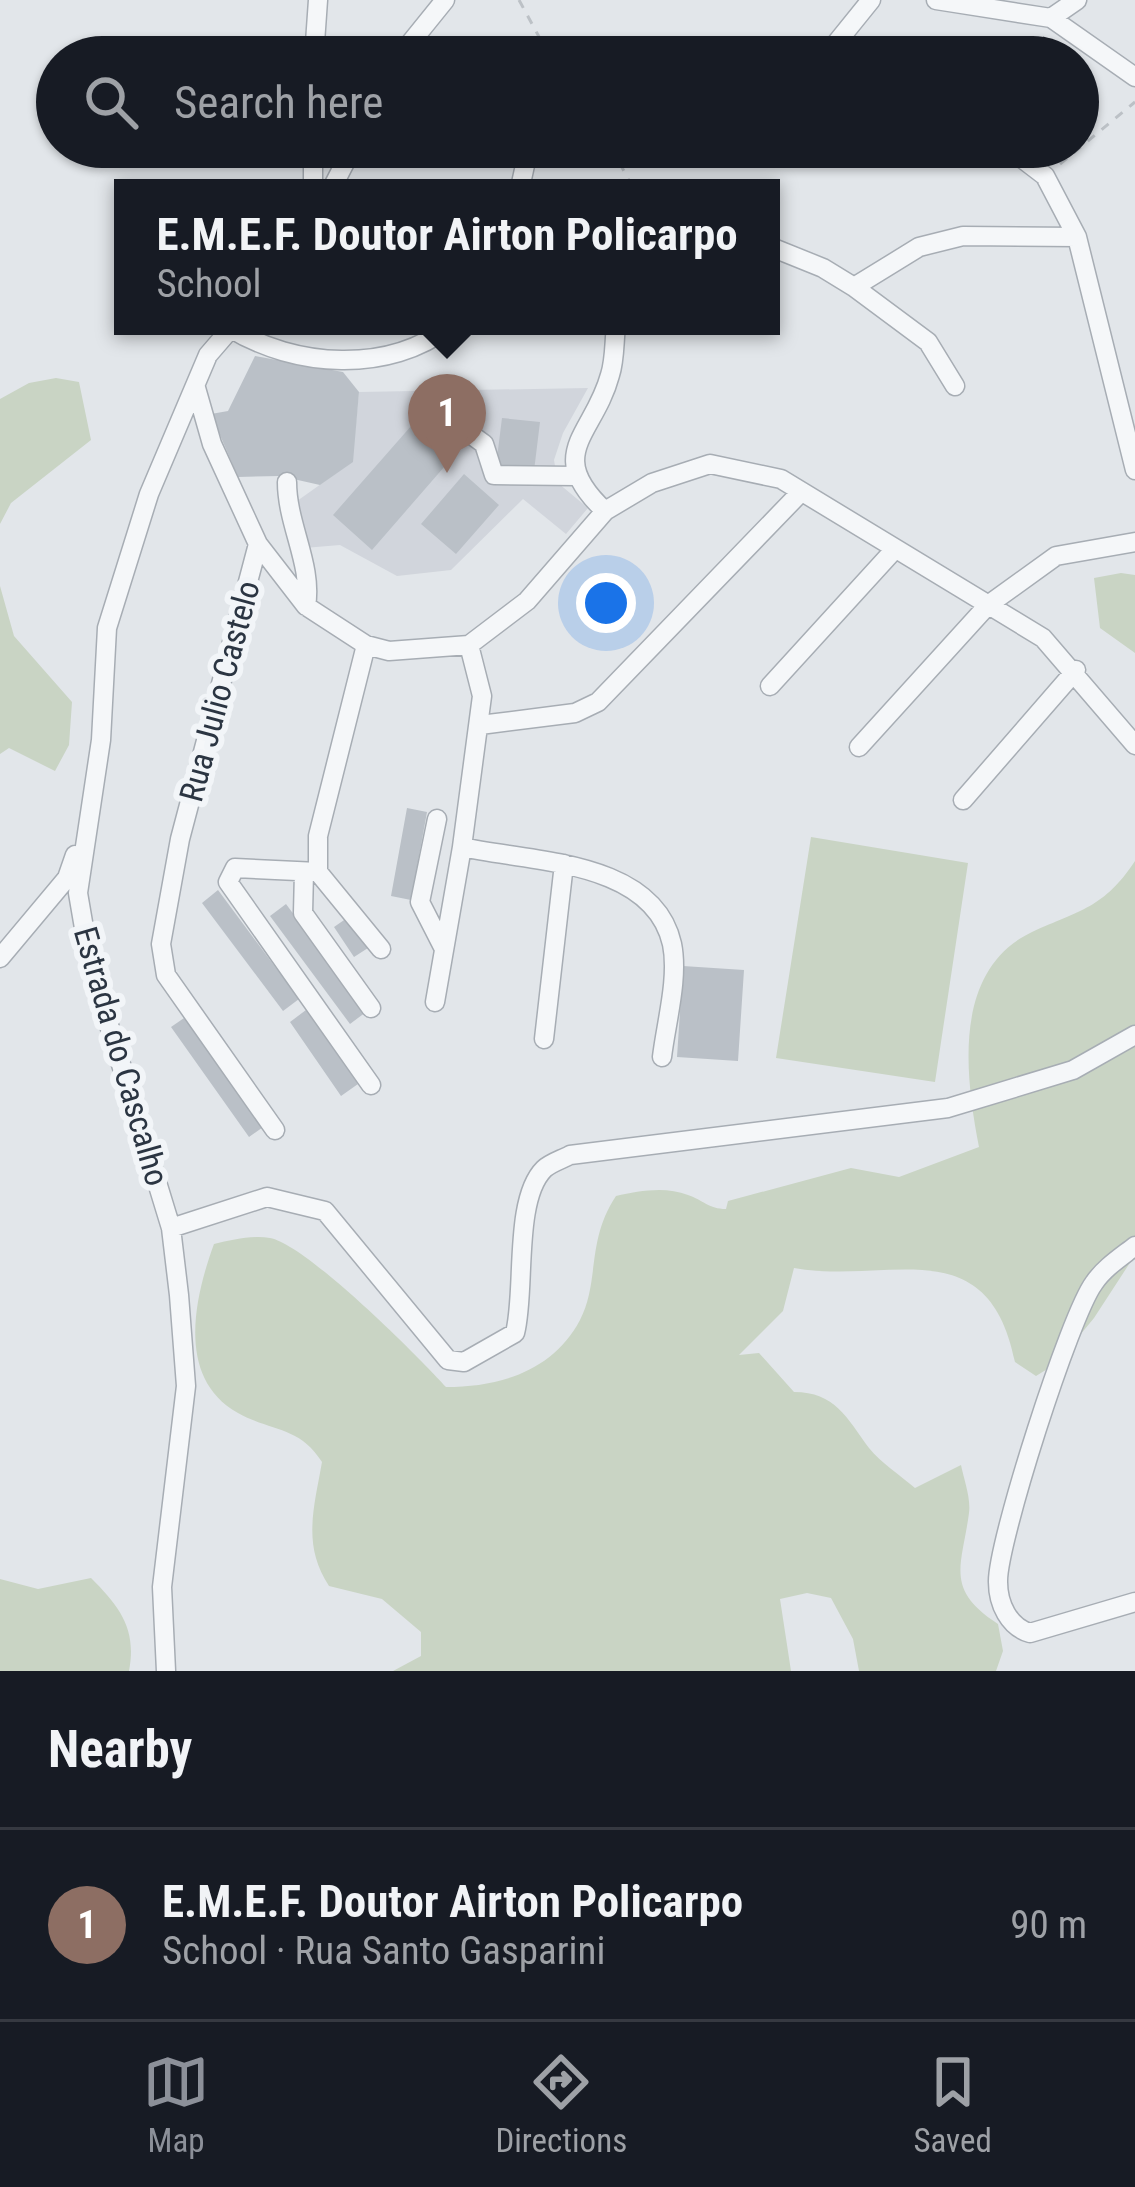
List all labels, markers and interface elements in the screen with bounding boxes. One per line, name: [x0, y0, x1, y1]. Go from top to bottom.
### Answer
search box: [36, 36, 1099, 168]
icon: search: [78, 69, 144, 135]
text: Search here: [174, 76, 383, 129]
popup: [114, 179, 780, 335]
text: E.M.E.F. Doutor Airton Policarpo: [156, 208, 738, 261]
text: School: [156, 261, 262, 307]
pin: 1: [408, 374, 486, 473]
your location: [576, 573, 636, 633]
street label: Rua Julio Castelo: [171, 576, 268, 806]
street label: Estrada do Cascalho: [66, 922, 177, 1190]
text: Nearby: [48, 1720, 192, 1779]
text: E.M.E.F. Doutor Airton Policarpo: [162, 1875, 743, 1928]
text: 1: [77, 1902, 97, 1948]
text: 90 m: [1010, 1902, 1087, 1948]
text: School · Rua Santo Gasparini: [162, 1928, 605, 1974]
tab: Map: [143, 2049, 209, 2160]
tab: Directions: [495, 2049, 627, 2160]
tab: Saved: [913, 2049, 992, 2160]

